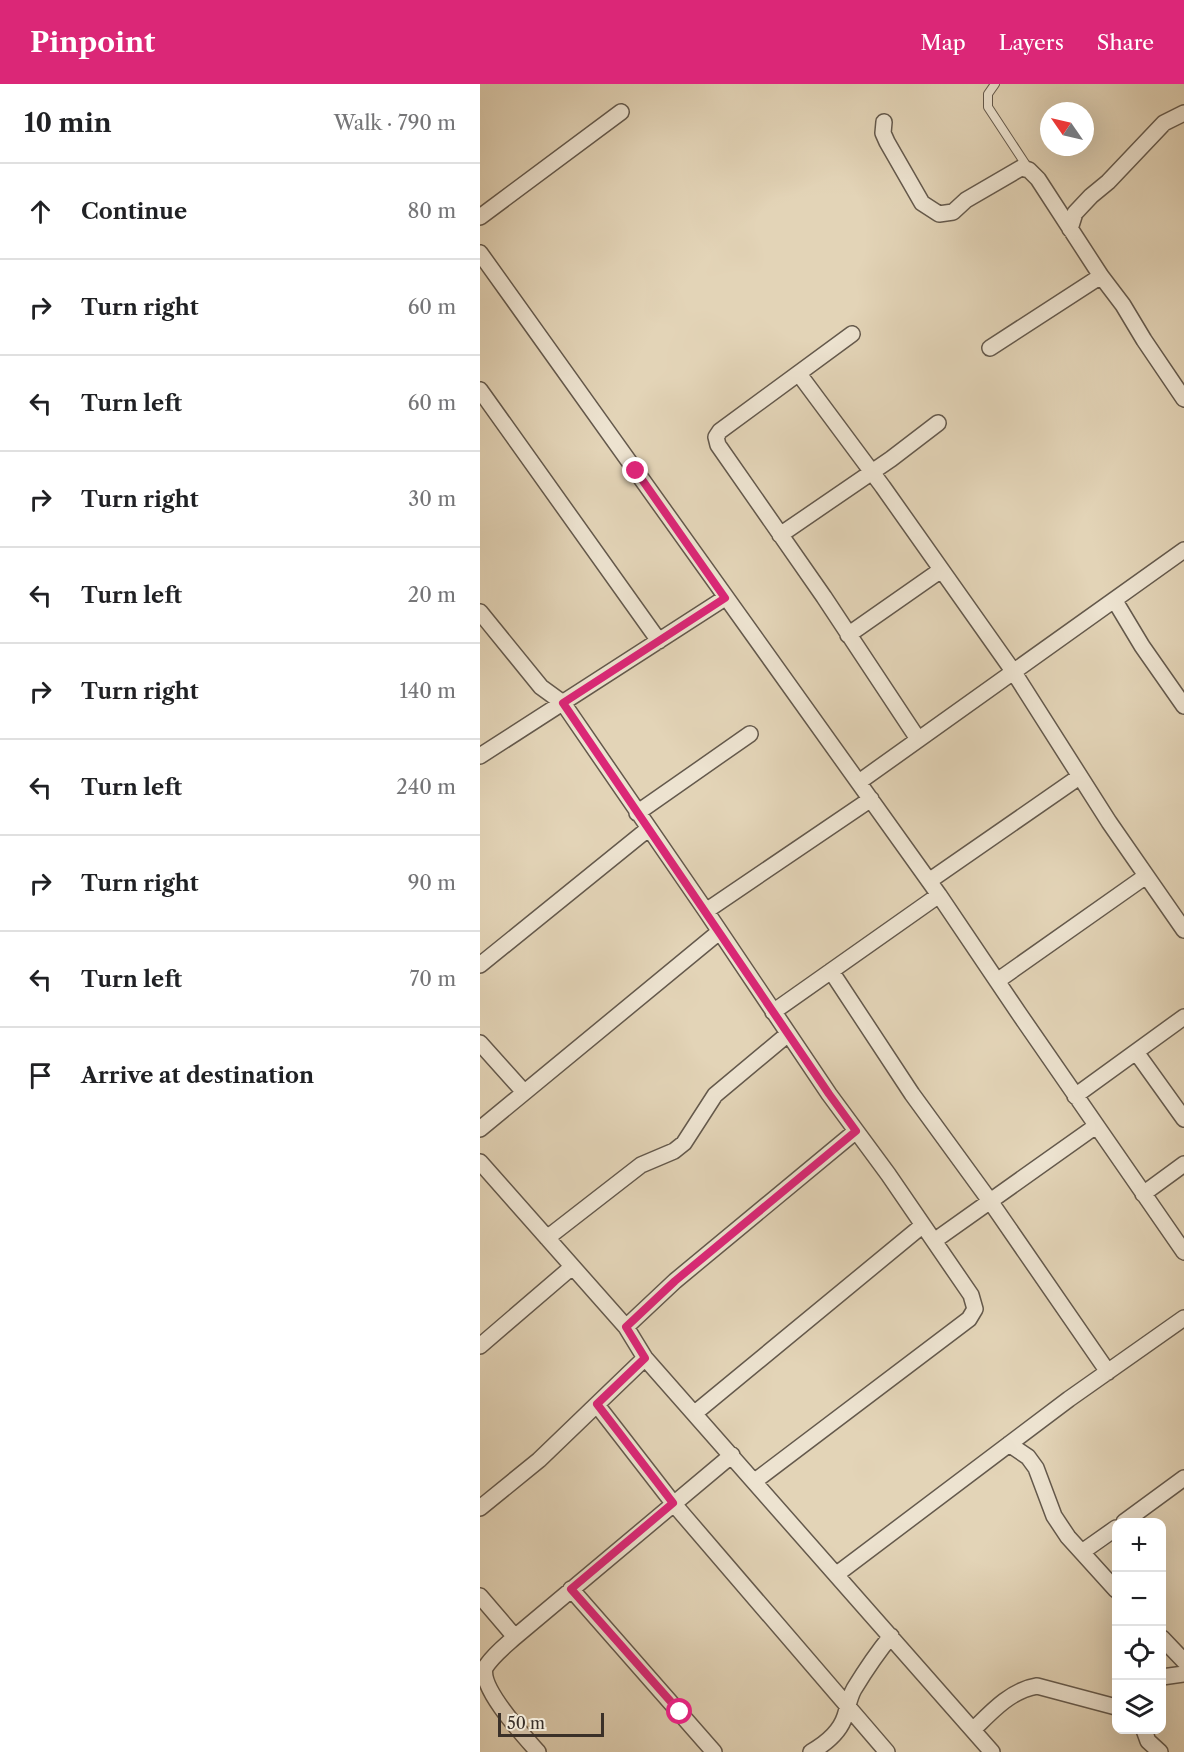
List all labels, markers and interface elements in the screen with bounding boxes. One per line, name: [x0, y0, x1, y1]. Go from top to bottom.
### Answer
text: Pinpoint: [30, 25, 155, 59]
text: Map: [921, 30, 966, 55]
text: Layers: [999, 30, 1064, 55]
text: Share: [1097, 30, 1154, 55]
north arrow: [1040, 102, 1094, 156]
text: 10 min: [24, 107, 112, 139]
text: Walk · 790 m: [334, 111, 456, 135]
icon: ahead: [24, 195, 57, 228]
text: Continue: [81, 198, 187, 225]
text: 80 m: [408, 199, 456, 223]
icon: right: [24, 291, 57, 324]
text: Turn right: [81, 294, 199, 321]
text: 60 m: [408, 295, 456, 319]
icon: left: [24, 387, 57, 420]
text: Turn left: [81, 390, 182, 417]
text: 60 m: [408, 391, 456, 415]
route end: [622, 457, 648, 483]
icon: right: [24, 483, 57, 516]
text: Turn right: [81, 486, 199, 513]
text: 30 m: [408, 487, 456, 511]
icon: left: [24, 579, 57, 612]
text: Turn left: [81, 582, 182, 609]
text: 20 m: [408, 583, 456, 607]
icon: right: [24, 675, 57, 708]
text: Turn right: [81, 678, 199, 705]
text: 140 m: [399, 679, 456, 703]
icon: left: [24, 771, 57, 804]
text: Turn left: [81, 774, 182, 801]
text: 240 m: [396, 775, 456, 799]
icon: right: [24, 867, 57, 900]
text: Turn right: [81, 870, 199, 897]
text: 90 m: [408, 871, 456, 895]
icon: left: [24, 963, 57, 996]
text: Turn left: [81, 966, 182, 993]
text: 70 m: [410, 967, 456, 991]
icon: arrive: [24, 1059, 57, 1092]
text: Arrive at destination: [81, 1062, 314, 1089]
map controls: [1112, 1518, 1166, 1734]
button: +: [1112, 1518, 1166, 1572]
button: −: [1112, 1572, 1166, 1626]
button: locate: [1112, 1626, 1166, 1680]
button: layers: [1112, 1680, 1166, 1734]
route start: [666, 1698, 692, 1724]
scale bar: [498, 1710, 604, 1738]
text: 50 m: [507, 1713, 545, 1733]

